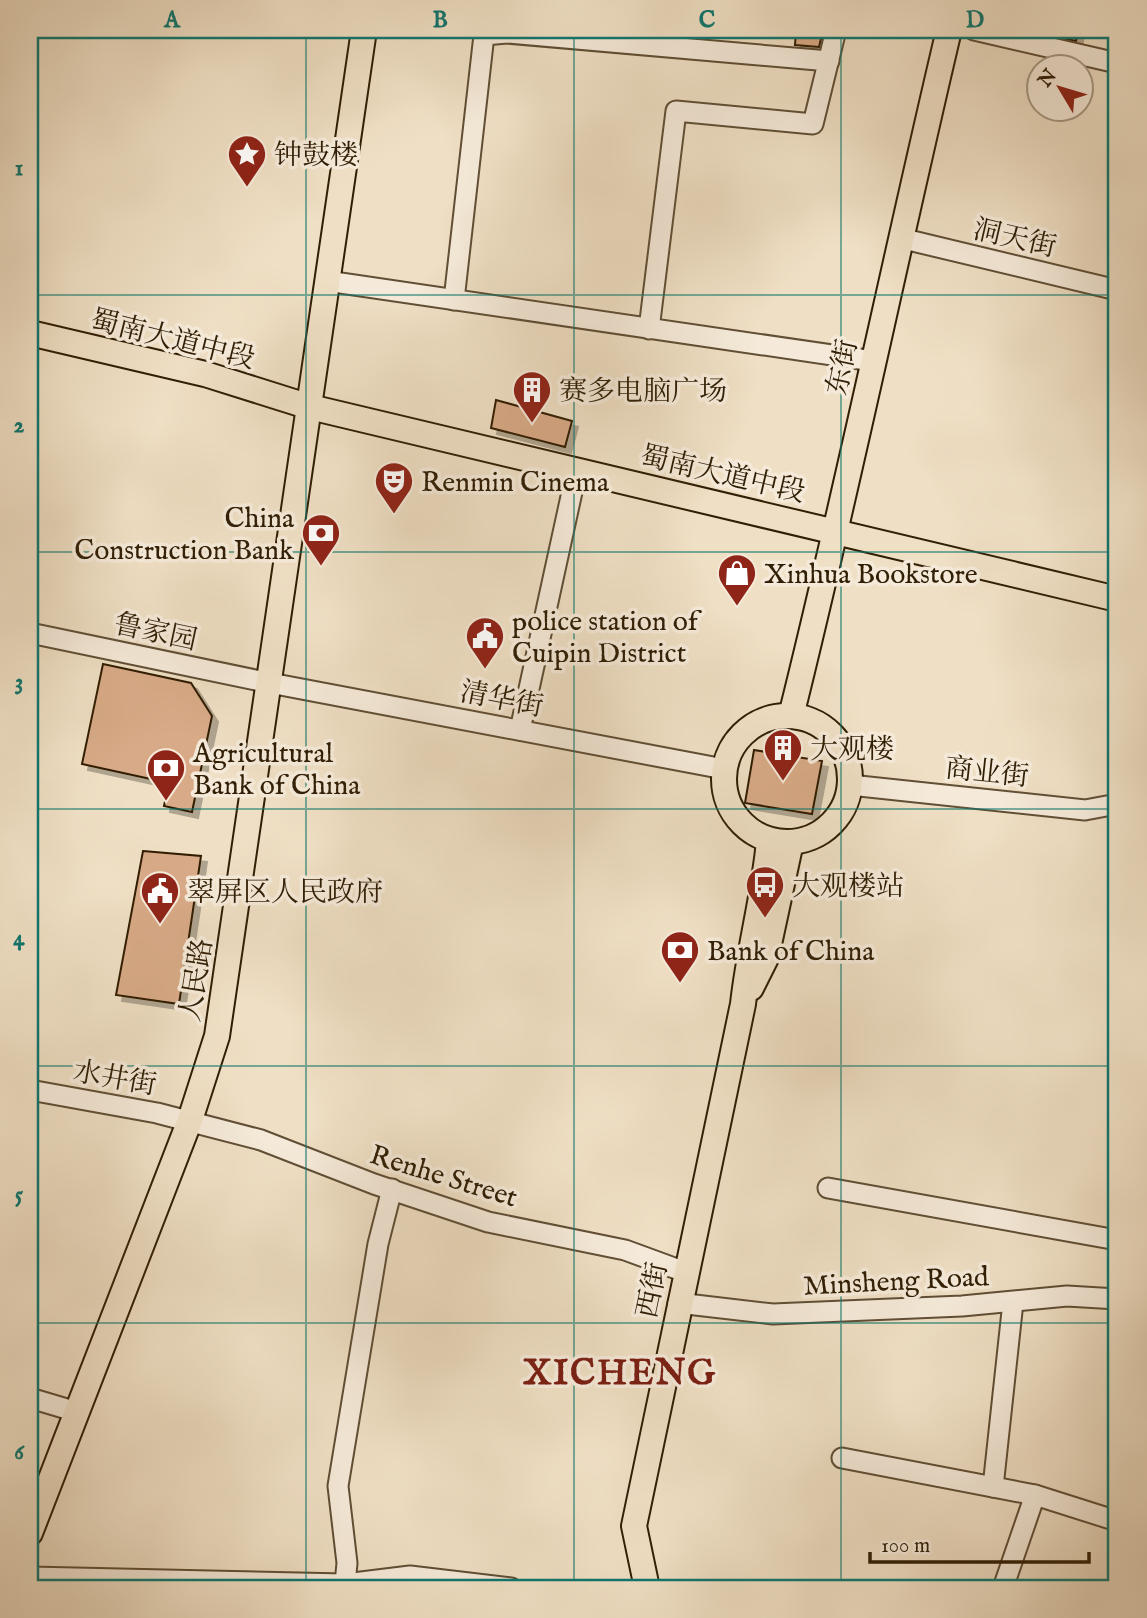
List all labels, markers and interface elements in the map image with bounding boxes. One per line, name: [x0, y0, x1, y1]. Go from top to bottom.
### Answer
text: A: [163, 6, 181, 35]
text: B: [432, 6, 448, 35]
text: C: [699, 6, 716, 35]
text: D: [966, 6, 984, 35]
north arrow: [1024, 52, 1094, 122]
text: N: [1033, 64, 1063, 93]
place icon: 钟鼓楼: [226, 133, 268, 188]
place label: 钟鼓楼: [274, 139, 358, 174]
text: 1: [15, 154, 23, 183]
street label: 洞天街: [970, 213, 1059, 266]
street label: 蜀南大道中段: [87, 303, 258, 378]
street label: 东街: [821, 336, 866, 399]
building icon: 赛多电脑广场: [511, 369, 553, 424]
place label: 赛多电脑广场: [559, 375, 727, 410]
text: 2: [14, 411, 25, 440]
street label: 蜀南大道中段: [637, 439, 808, 511]
theatre icon: Renmin Cinema: [373, 460, 415, 515]
place label: Renmin Cinema: [421, 466, 610, 501]
place label: China Construction Bank: [74, 502, 295, 569]
bank icon: China Construction Bank: [300, 512, 342, 567]
shop icon: Xinhua Bookstore: [716, 552, 758, 607]
place label: Xinhua Bookstore: [764, 558, 978, 593]
place label: police station of Cuipin District: [512, 605, 703, 672]
street label: 鲁家园: [111, 608, 200, 659]
public building icon: police station of Cuipin District: [464, 615, 506, 670]
text: 3: [15, 668, 23, 697]
street label: 清华街: [457, 675, 546, 726]
building icon: 大观楼: [762, 727, 804, 782]
place label: 大观楼: [810, 733, 894, 768]
place label: Agricultural Bank of China: [192, 737, 361, 804]
bank icon: Agricultural Bank of China: [145, 747, 187, 802]
street label: 商业街: [943, 752, 1030, 795]
bus stop icon: 大观楼站: [744, 864, 786, 919]
public building icon: 翠屏区人民政府: [139, 870, 181, 925]
place label: 大观楼站: [792, 870, 904, 905]
place label: 翠屏区人民政府: [187, 876, 383, 911]
text: 4: [13, 924, 25, 953]
bank icon: Bank of China: [659, 929, 701, 984]
place label: Bank of China: [707, 935, 875, 970]
street label: 人民路: [174, 936, 221, 1025]
street label: 水井街: [70, 1055, 159, 1104]
street label: Renhe Street: [365, 1138, 522, 1216]
text: 5: [15, 1181, 24, 1210]
street label: 西街: [631, 1259, 676, 1322]
street label: Minsheng Road: [802, 1260, 990, 1305]
district label: XICHENG: [523, 1352, 717, 1397]
text: 6: [14, 1438, 25, 1467]
scale bar: [870, 1520, 1089, 1564]
text: 100 m: [881, 1533, 930, 1560]

